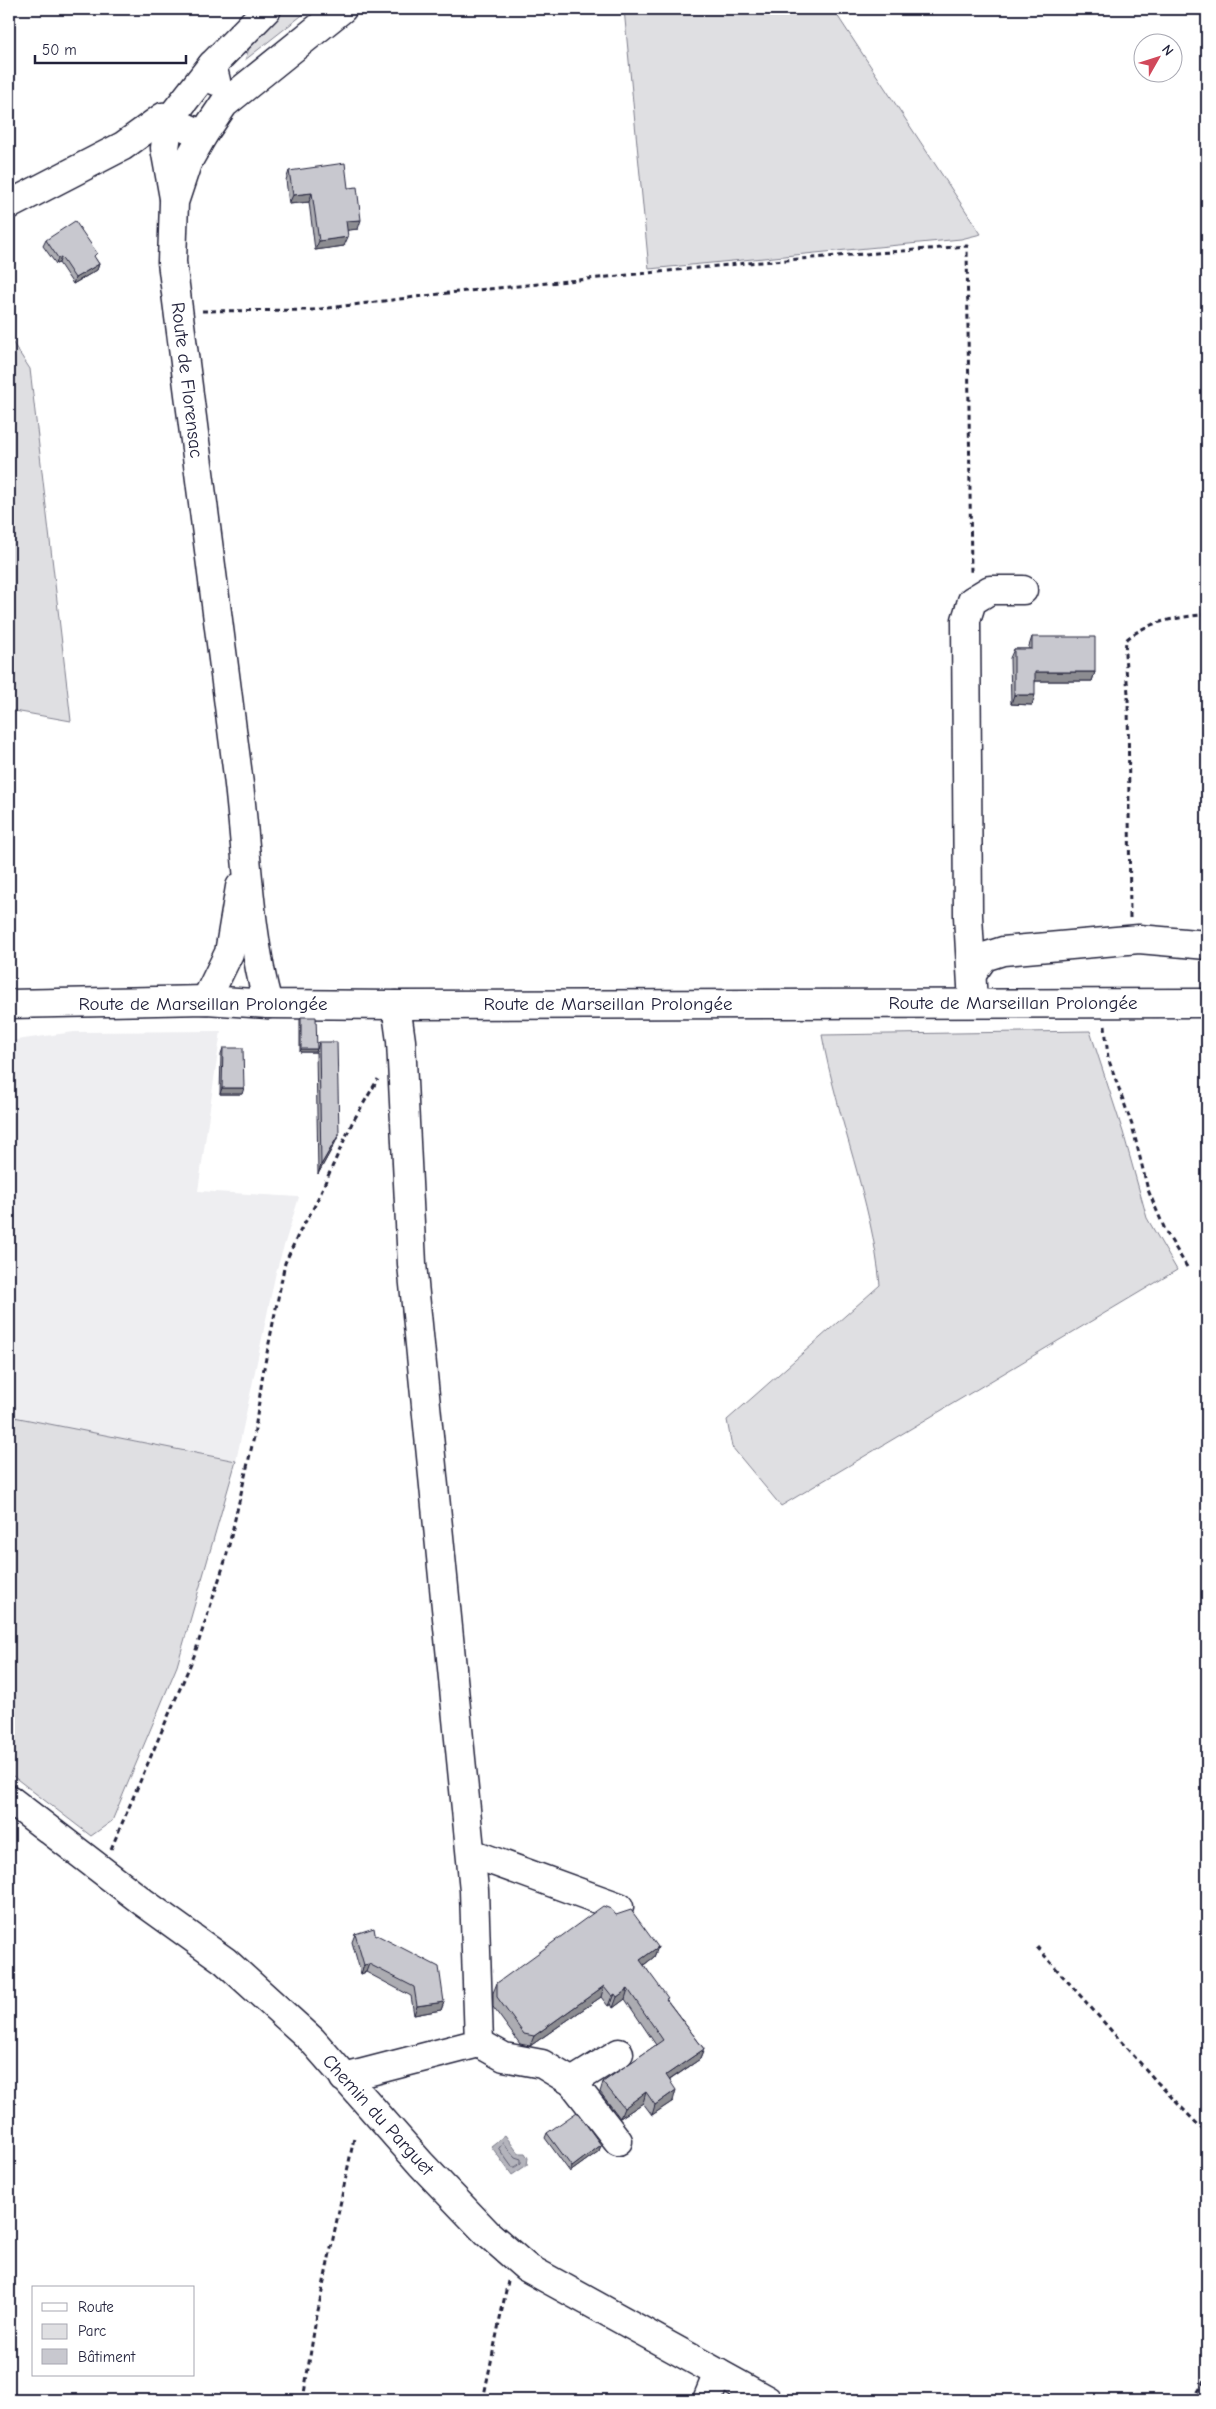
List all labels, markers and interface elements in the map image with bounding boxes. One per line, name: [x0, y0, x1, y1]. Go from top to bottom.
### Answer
scale bar: [35, 32, 186, 64]
north arrow: [1134, 32, 1184, 82]
text: 50 m: [42, 41, 77, 59]
text: N: [1158, 41, 1177, 59]
street label: Route de Florensac: [167, 301, 207, 459]
street label: Route de Marseillan Prolongée: [888, 992, 1138, 1014]
street label: Route de Marseillan Prolongée: [78, 993, 328, 1015]
street label: Route de Marseillan Prolongée: [483, 993, 733, 1015]
street label: Chemin du Parguet: [318, 2050, 439, 2181]
legend: [32, 2286, 195, 2376]
text: Route: [78, 2298, 114, 2316]
text: Parc: [78, 2322, 106, 2340]
text: Bâtiment: [78, 2348, 136, 2366]

